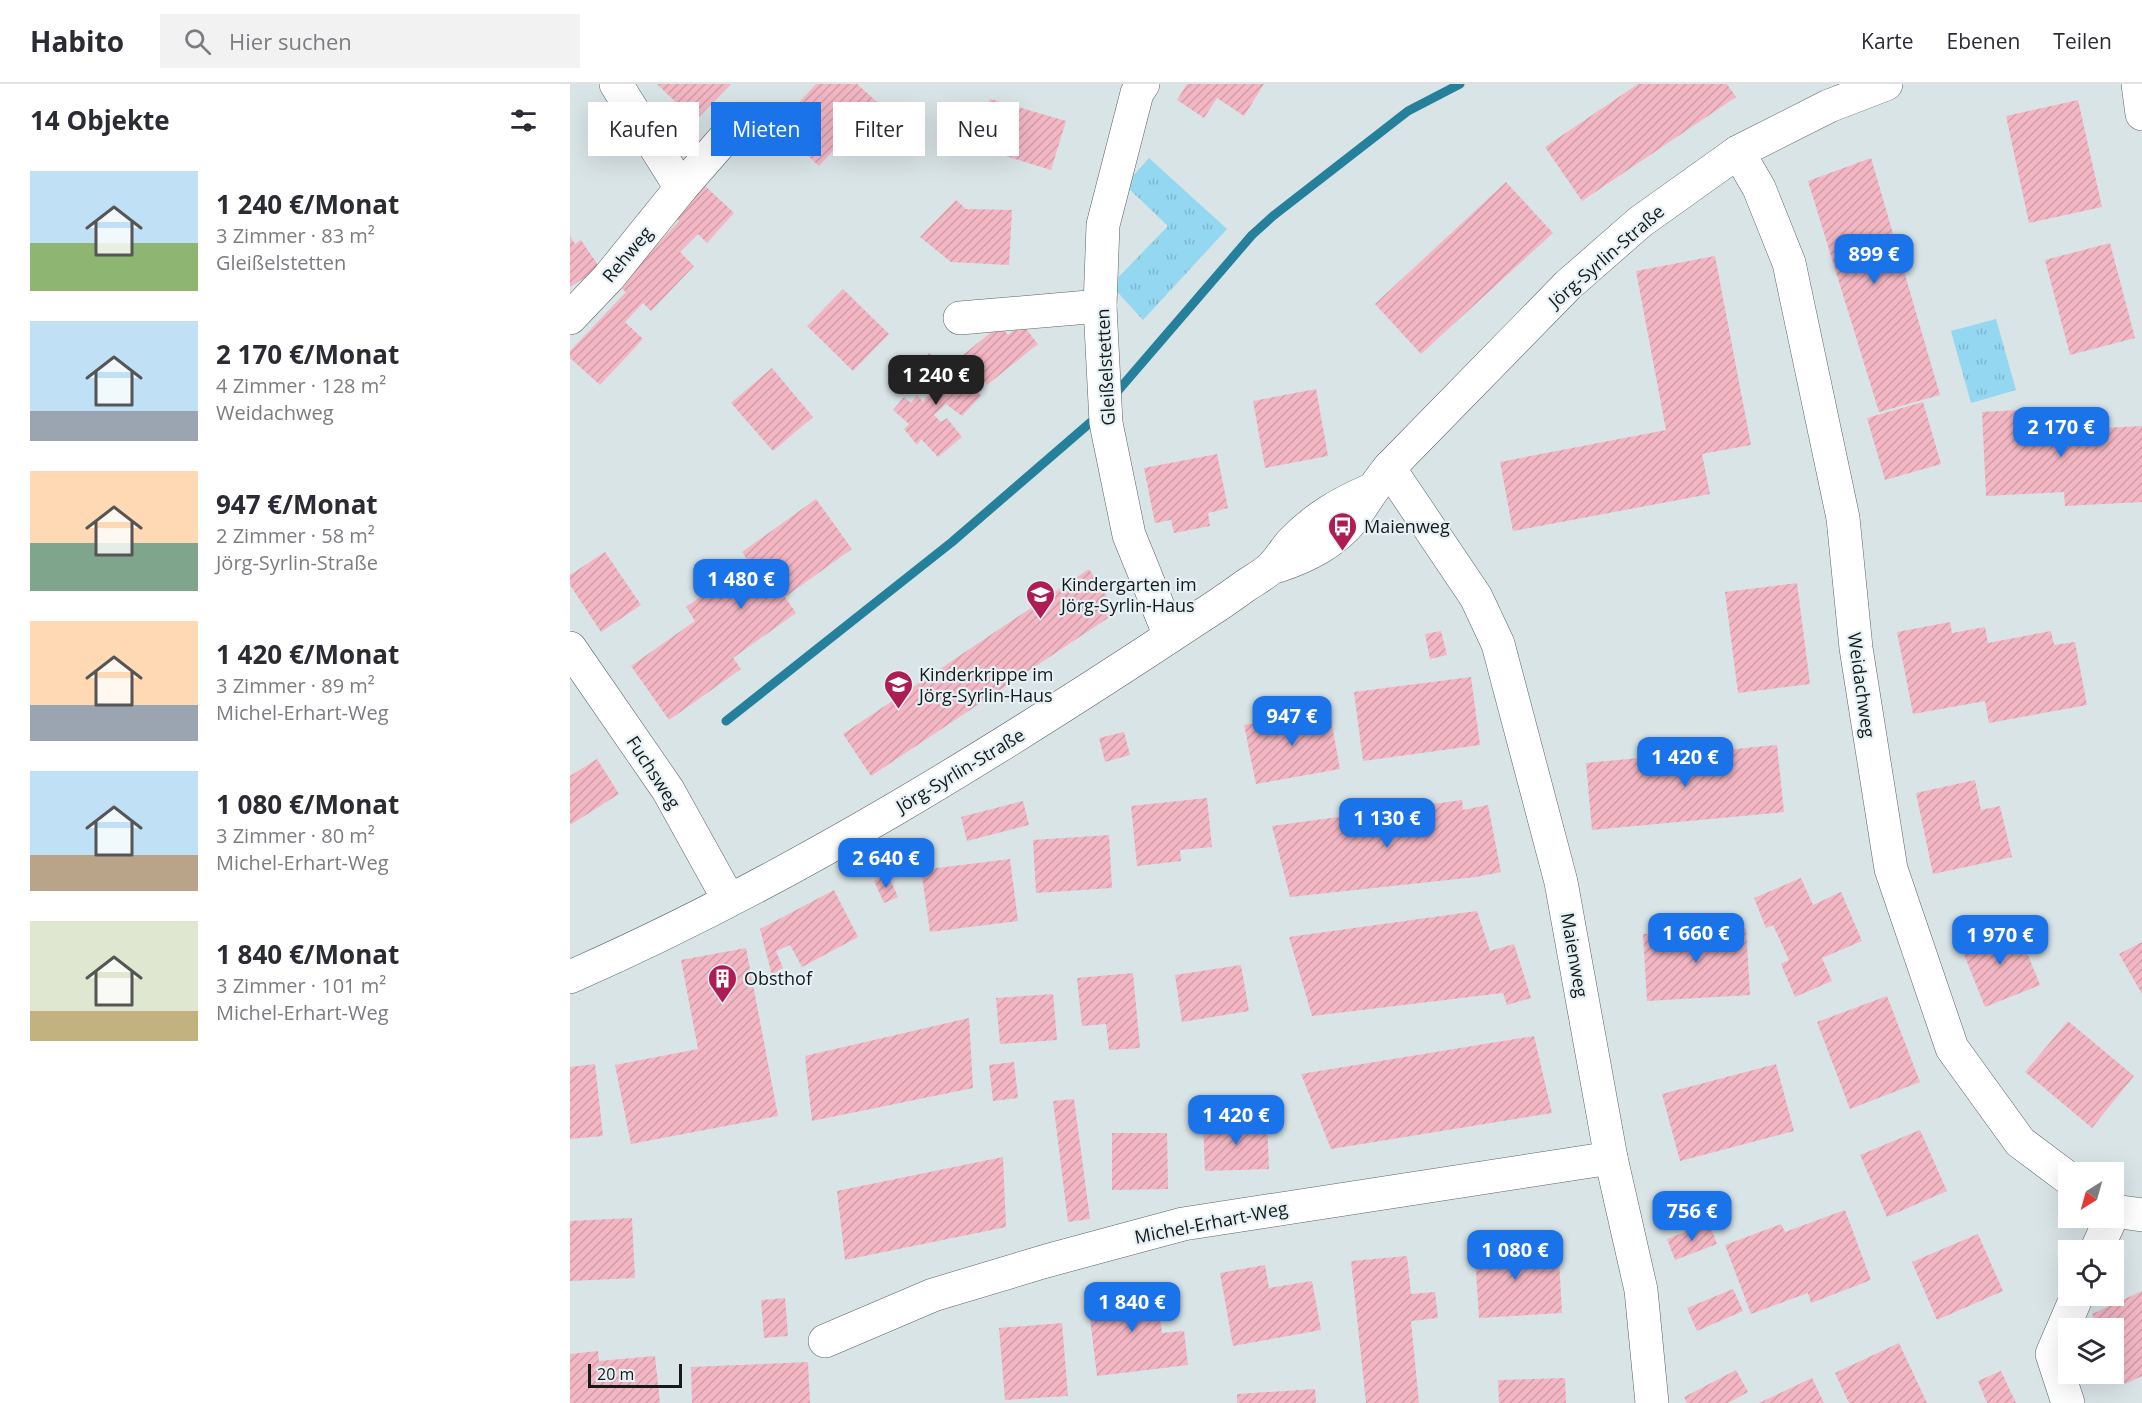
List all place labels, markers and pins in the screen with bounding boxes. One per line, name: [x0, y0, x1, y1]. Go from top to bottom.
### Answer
pin: 899 €: [1832, 234, 1916, 285]
pin: 1 240 €: [881, 355, 991, 406]
pin: 2 170 €: [2006, 407, 2116, 458]
bus stop icon: Maienweg: [1327, 510, 1359, 552]
place label: Maienweg: [1364, 514, 1450, 538]
pin: 1 480 €: [686, 559, 796, 610]
place label: Kindergarten im Jörg-Syrlin-Haus: [1059, 572, 1197, 617]
school or university icon: Kindergarten im Jörg-Syrlin-Haus: [1024, 578, 1056, 620]
place label: Kinderkrippe im Jörg-Syrlin-Haus: [917, 662, 1053, 707]
school or university icon: Kinderkrippe im Jörg-Syrlin-Haus: [882, 668, 914, 710]
pin: 947 €: [1250, 696, 1334, 747]
pin: 1 420 €: [1630, 737, 1740, 788]
pin: 1 130 €: [1332, 798, 1442, 849]
pin: 2 640 €: [831, 838, 941, 889]
pin: 1 660 €: [1641, 913, 1751, 964]
pin: 1 970 €: [1945, 915, 2055, 966]
building icon: Obsthof: [707, 962, 739, 1004]
place label: Obsthof: [744, 966, 813, 990]
pin: 1 420 €: [1181, 1095, 1291, 1146]
pin: 756 €: [1650, 1191, 1734, 1242]
pin: 1 080 €: [1460, 1230, 1570, 1281]
pin: 1 840 €: [1077, 1282, 1187, 1333]

